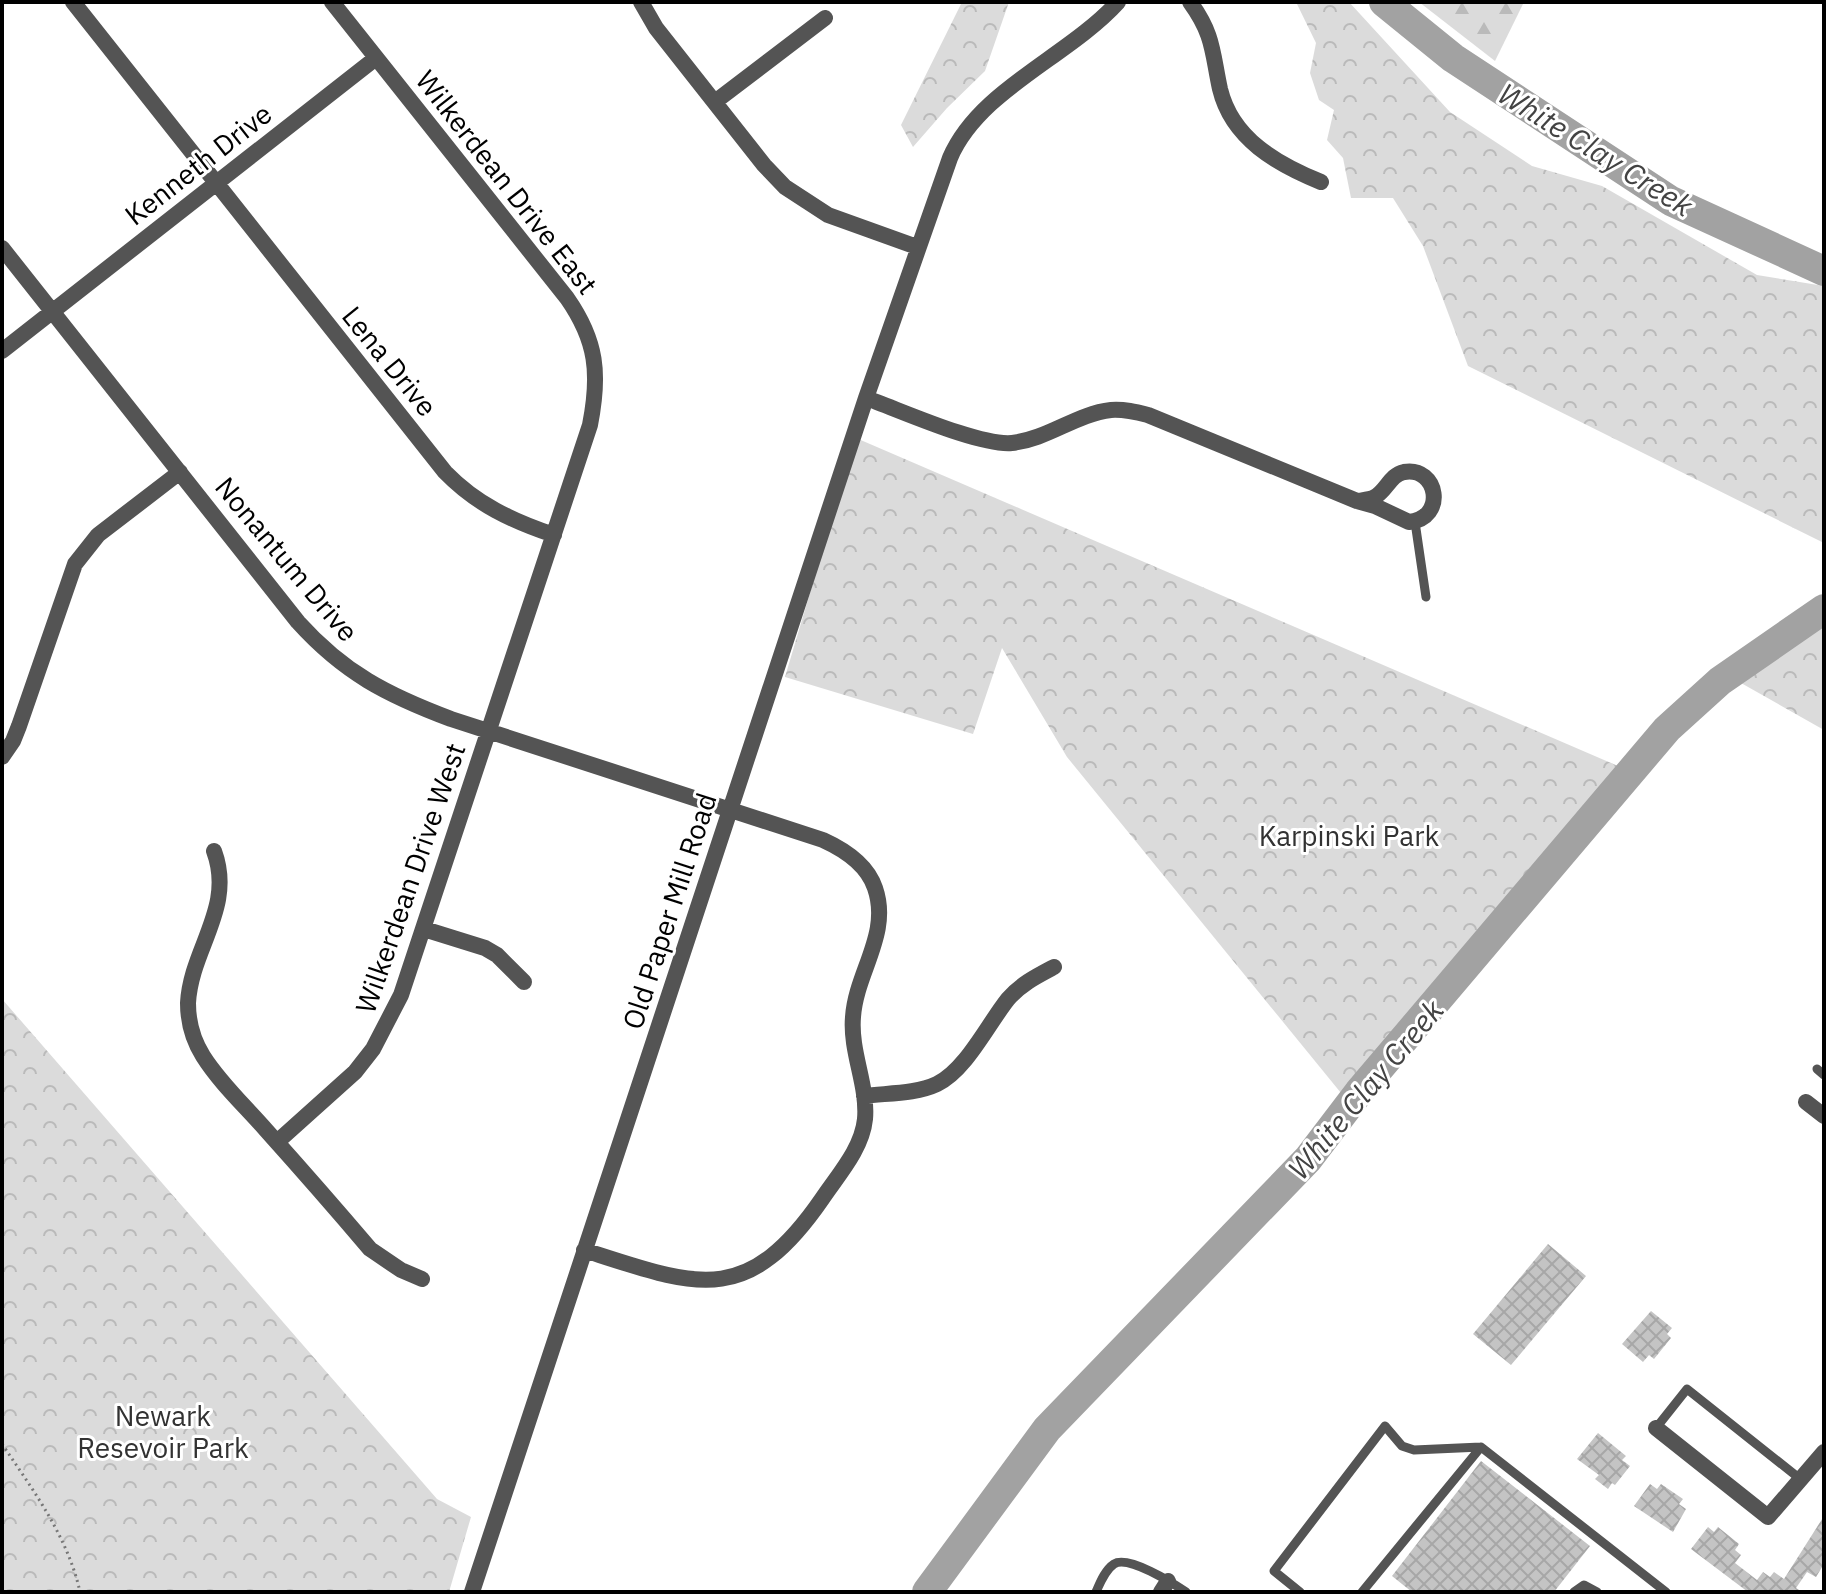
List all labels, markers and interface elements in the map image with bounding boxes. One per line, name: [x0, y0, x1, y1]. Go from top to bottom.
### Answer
street label: Wilkerdean Drive East: [408, 62, 606, 302]
water label: White Clay Creek: [1491, 73, 1701, 225]
street label: Kenneth Drive: [117, 95, 279, 233]
street label: Lena Drive: [334, 298, 446, 424]
street label: Nonantum Drive: [207, 469, 367, 649]
street label: Wilkerdean Drive West: [346, 738, 474, 1018]
street label: Old Paper Mill Road: [613, 788, 725, 1034]
park label: Karpinski Park: [1259, 817, 1439, 854]
water label: White Clay Creek: [1279, 991, 1452, 1187]
park label: Newark Resevoir Park: [77, 1397, 249, 1466]

